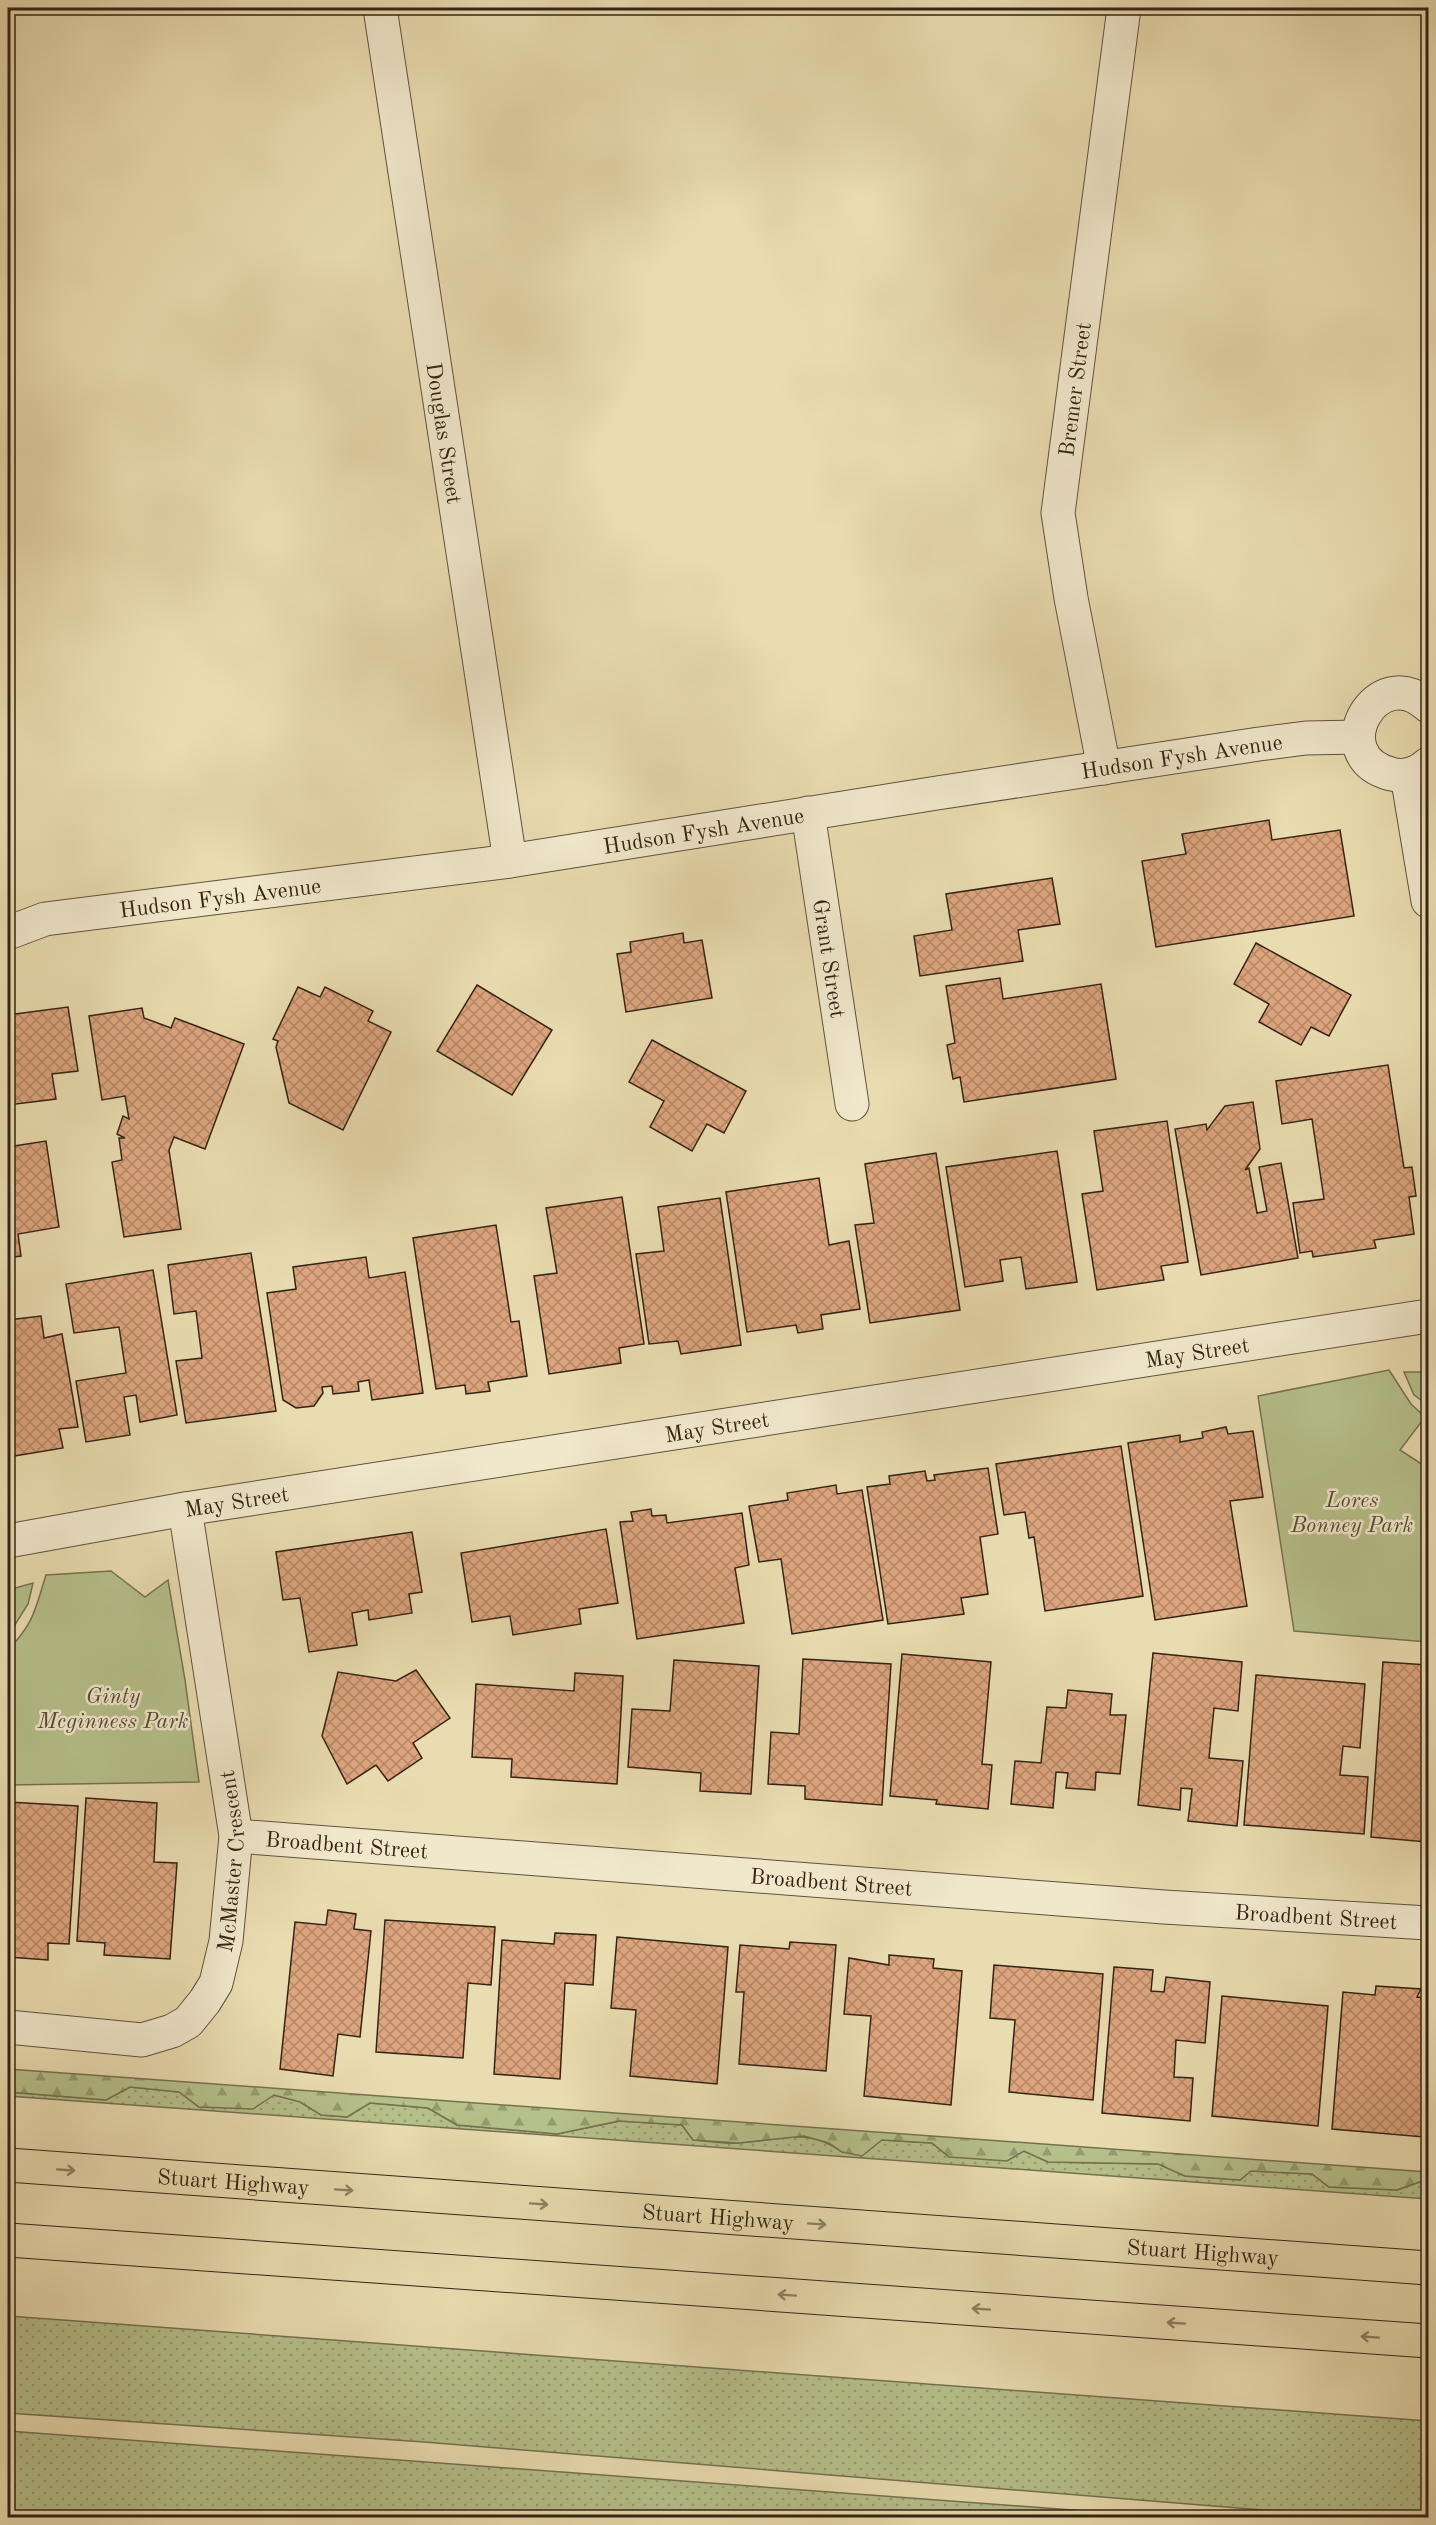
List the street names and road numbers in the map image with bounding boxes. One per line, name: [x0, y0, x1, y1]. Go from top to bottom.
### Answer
street label: Bremer Street: [1056, 321, 1096, 458]
street label: Douglas Street: [421, 361, 464, 506]
street label: Hudson Fysh Avenue: [1080, 732, 1284, 784]
street label: Hudson Fysh Avenue: [602, 805, 806, 859]
street label: Hudson Fysh Avenue: [118, 876, 323, 923]
street label: Grant Street: [808, 898, 848, 1020]
street label: May Street: [1144, 1335, 1251, 1373]
street label: May Street: [663, 1409, 771, 1447]
street label: May Street: [183, 1484, 290, 1522]
street label: McMaster Crescent: [215, 1768, 249, 1955]
street label: Broadbent Street: [264, 1829, 429, 1864]
street label: Broadbent Street: [749, 1866, 913, 1901]
street label: Broadbent Street: [1234, 1902, 1398, 1934]
street label: Stuart Highway: [156, 2167, 310, 2200]
street label: Stuart Highway: [641, 2202, 795, 2235]
street label: Stuart Highway: [1126, 2237, 1280, 2270]

